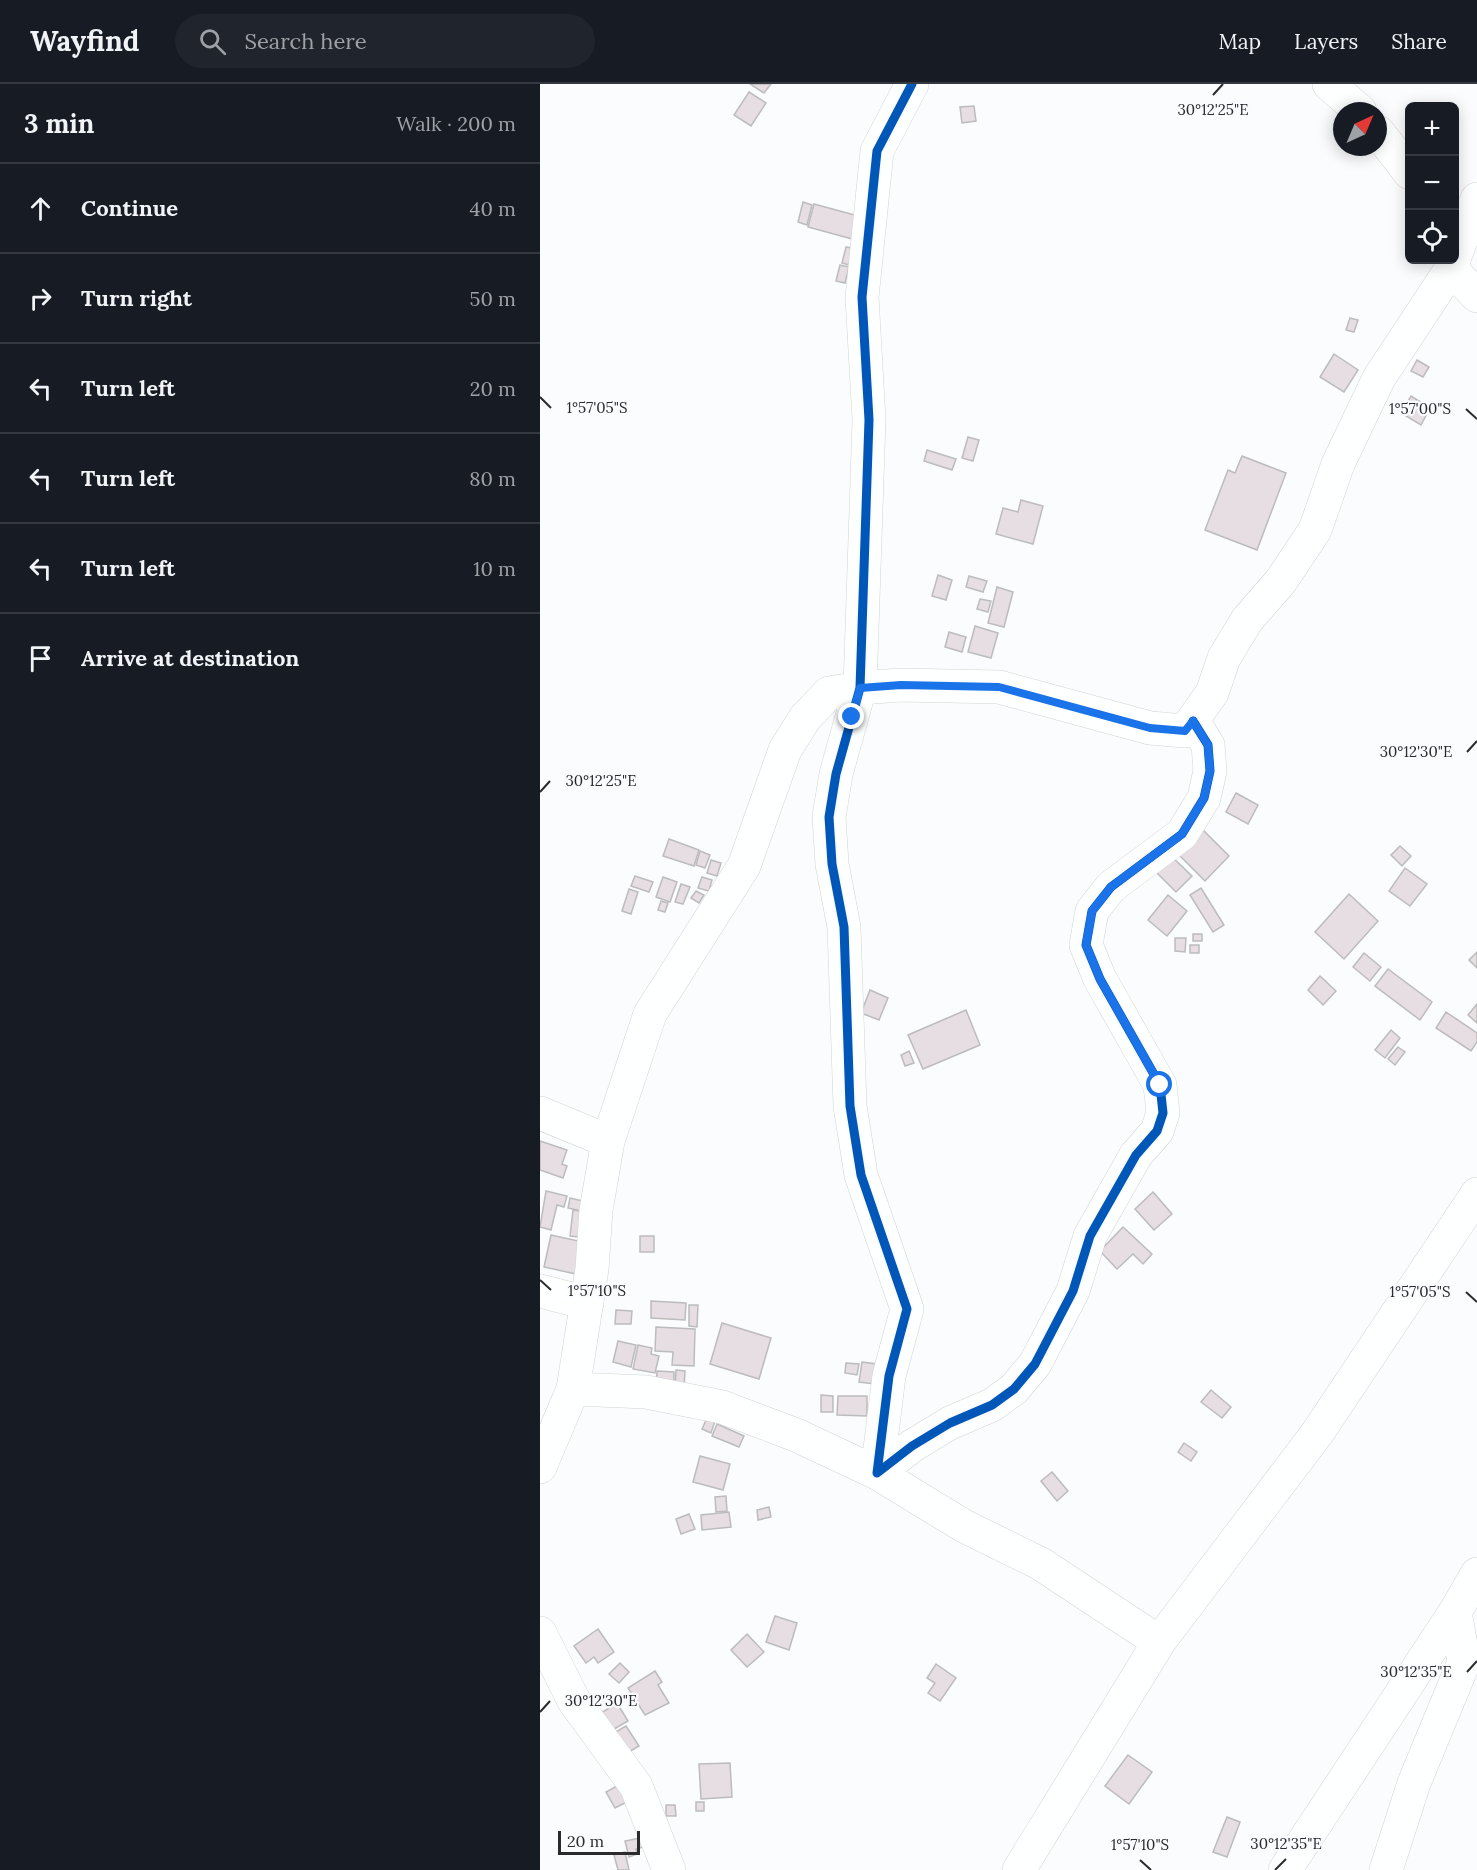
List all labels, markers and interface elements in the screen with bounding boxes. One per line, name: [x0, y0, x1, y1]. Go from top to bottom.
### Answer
search box: [175, 14, 595, 68]
text: Wayfind: [30, 23, 139, 59]
icon: search: [196, 25, 229, 58]
text: Search here: [244, 27, 367, 55]
text: Map: [1218, 28, 1261, 55]
text: Layers: [1294, 28, 1358, 55]
text: Share: [1391, 28, 1447, 55]
text: 30°12'25"E: [1177, 100, 1249, 119]
north arrow: [1333, 102, 1387, 156]
map controls: [1405, 102, 1459, 264]
button: +: [1405, 102, 1459, 156]
text: 3 min: [24, 107, 94, 140]
text: Walk · 200 m: [396, 111, 516, 136]
button: −: [1405, 156, 1459, 210]
icon: ahead: [24, 192, 57, 225]
text: Continue: [81, 194, 178, 222]
text: 40 m: [470, 196, 516, 221]
button: locate: [1405, 210, 1459, 264]
icon: right: [24, 282, 57, 315]
text: Turn right: [81, 284, 192, 312]
text: 50 m: [470, 286, 516, 311]
icon: left: [24, 372, 57, 405]
text: Turn left: [81, 374, 175, 402]
text: 20 m: [470, 376, 516, 401]
text: 1°57'05"S: [567, 398, 627, 417]
text: 1°57'00"S: [1389, 399, 1451, 418]
icon: left: [24, 462, 57, 495]
text: Turn left: [81, 464, 175, 492]
text: 80 m: [469, 466, 516, 491]
icon: left: [24, 552, 57, 585]
text: Turn left: [81, 554, 175, 582]
text: 10 m: [473, 556, 516, 581]
icon: arrive: [24, 642, 57, 675]
text: Arrive at destination: [81, 644, 299, 672]
route end: [838, 703, 864, 729]
text: 30°12'30"E: [1380, 742, 1452, 761]
text: 30°12'25"E: [565, 771, 637, 790]
route start: [1146, 1071, 1172, 1097]
text: 1°57'10"S: [568, 1281, 626, 1300]
text: 1°57'05"S: [1390, 1282, 1450, 1301]
text: 30°12'35"E: [1380, 1662, 1452, 1681]
text: 30°12'30"E: [565, 1691, 637, 1710]
scale bar: [558, 1828, 640, 1856]
text: 20 m: [567, 1831, 604, 1851]
text: 30°12'35"E: [1250, 1834, 1322, 1853]
text: 1°57'10"S: [1111, 1835, 1169, 1854]

